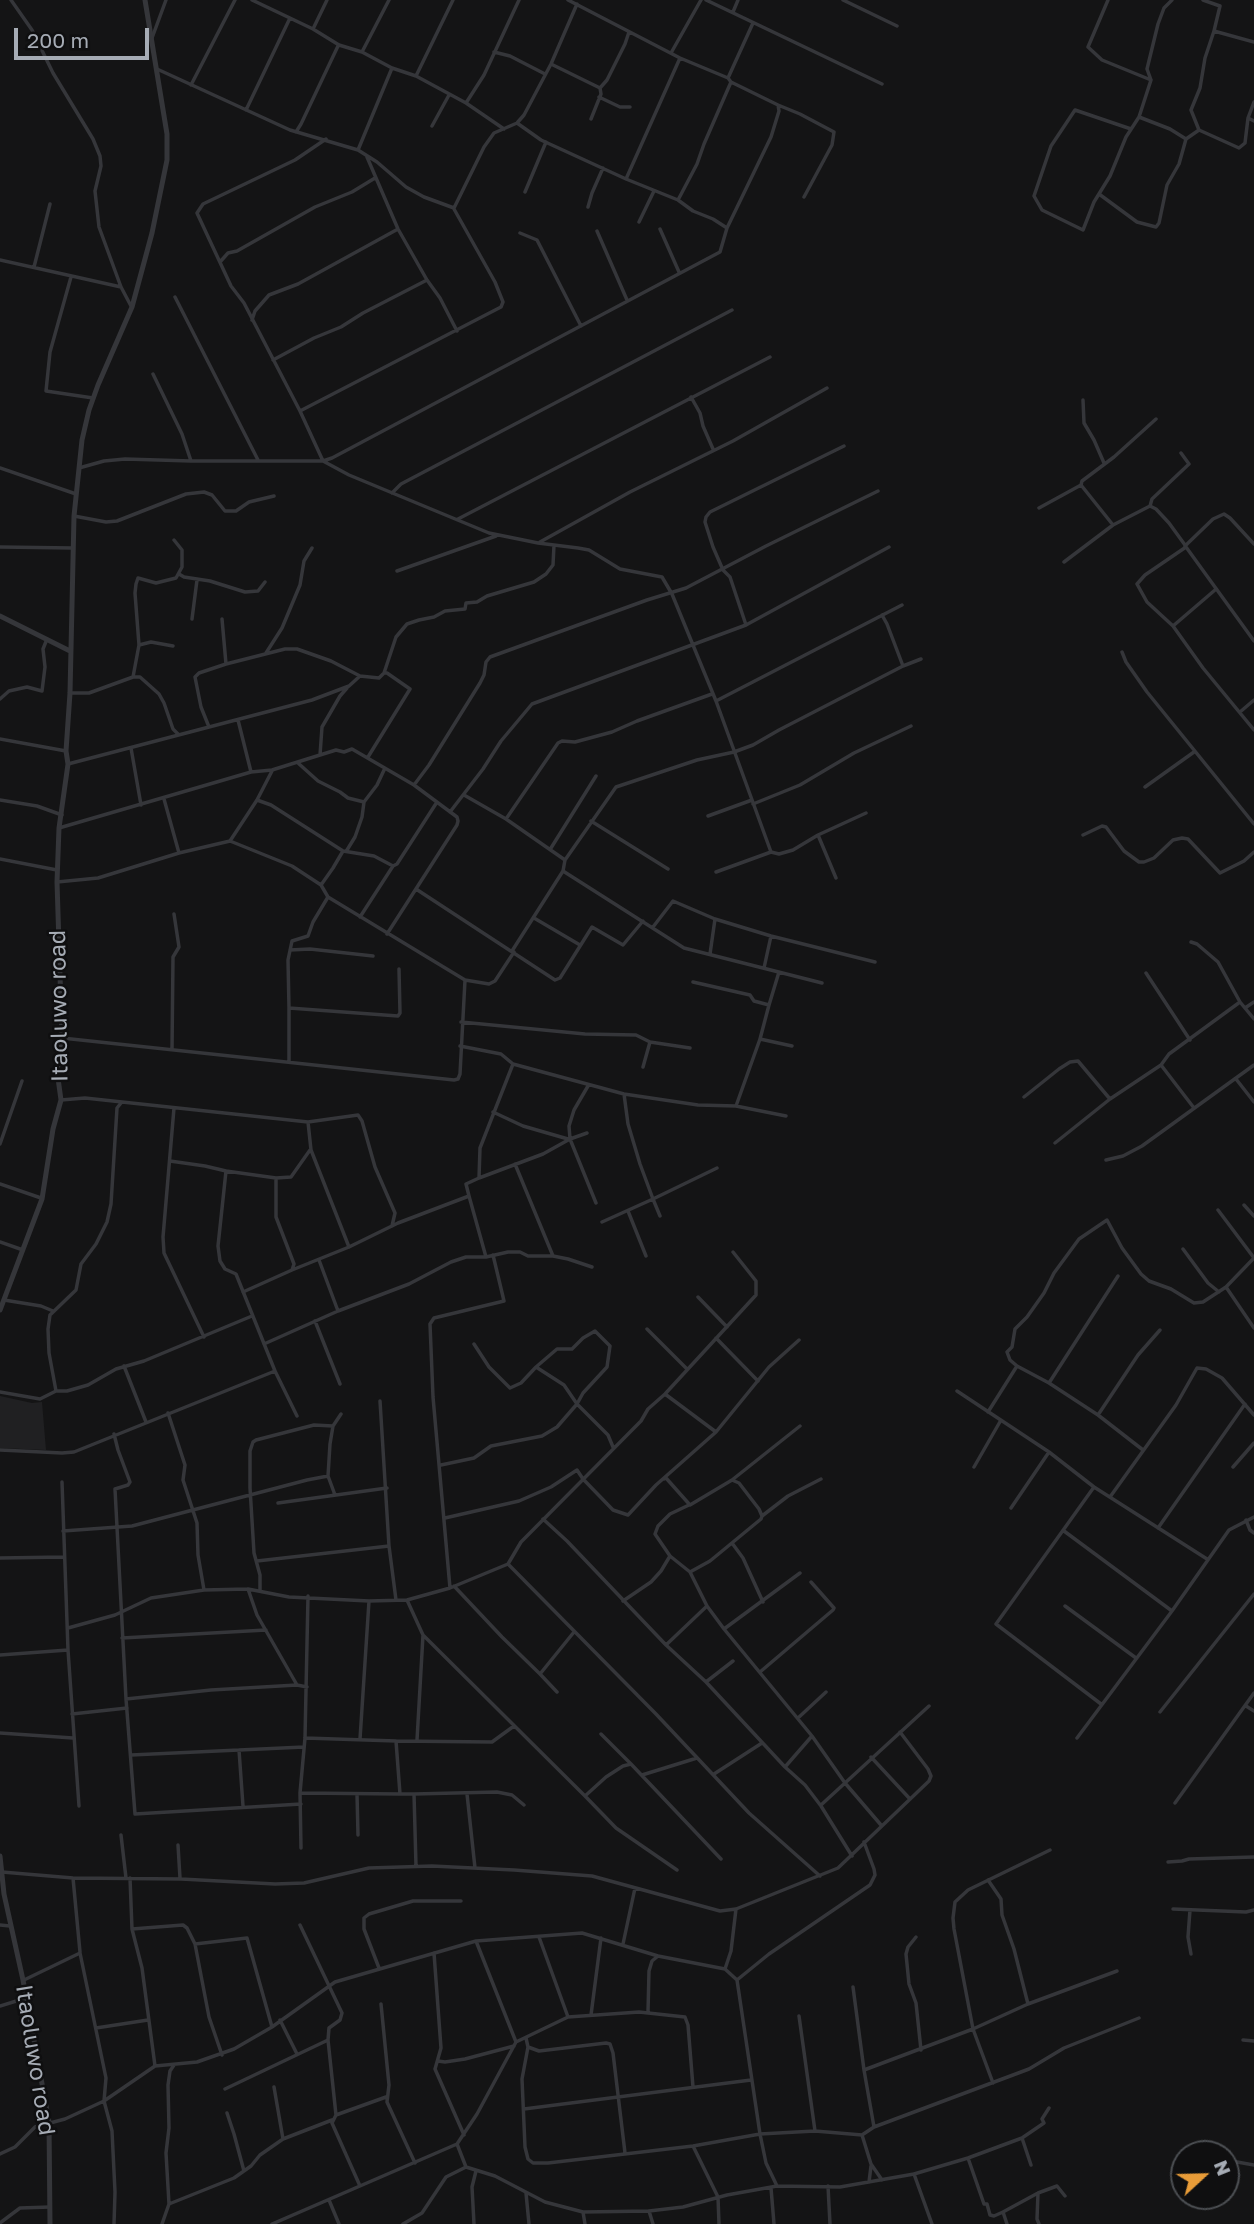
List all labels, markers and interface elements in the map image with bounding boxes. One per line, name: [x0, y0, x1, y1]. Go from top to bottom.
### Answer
scale bar: [18, 14, 152, 58]
text: 200 m: [27, 27, 89, 53]
street label: Itaoluwo road: [44, 930, 74, 1082]
street label: Itaoluwo road: [9, 1983, 61, 2137]
north arrow: [1170, 2140, 1240, 2210]
text: N: [1210, 2157, 1236, 2179]

